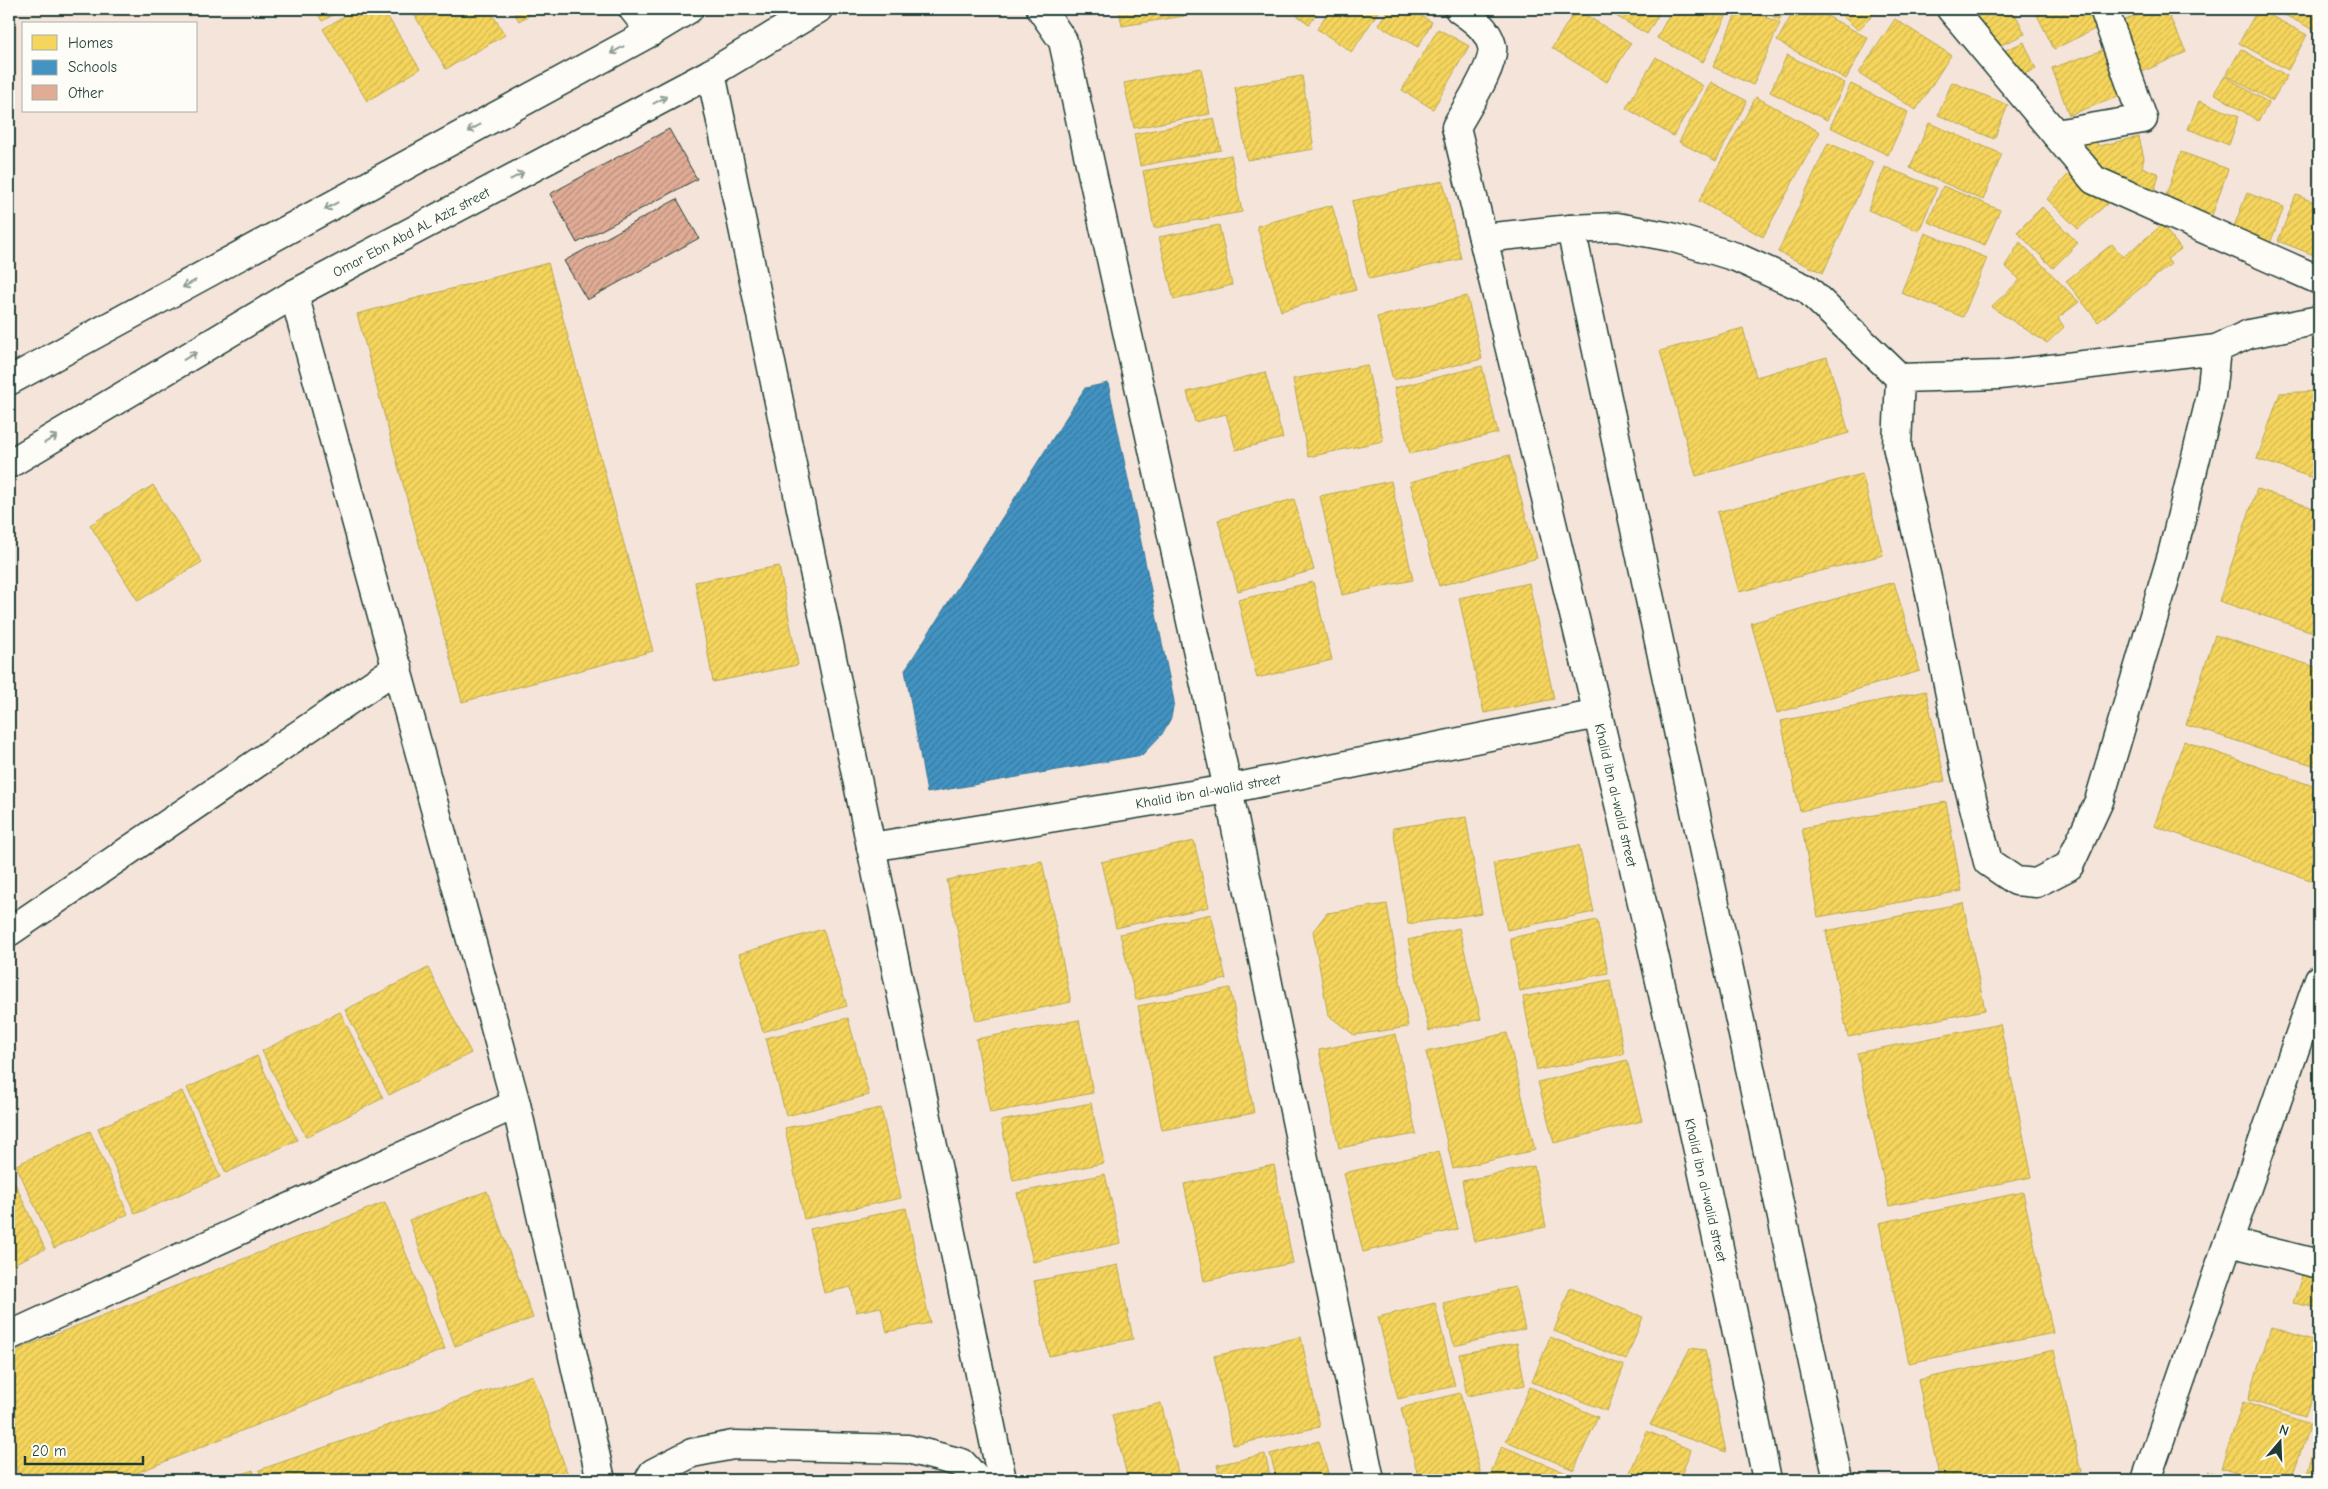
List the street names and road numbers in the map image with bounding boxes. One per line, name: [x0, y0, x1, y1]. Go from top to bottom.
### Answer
street label: Omar Ebn Abd AL Aziz street: [330, 183, 493, 281]
street label: Khalid ibn al-walid street: [1591, 722, 1641, 869]
street label: Khalid ibn al-walid street: [1134, 770, 1283, 813]
street label: Khalid ibn al-walid street: [1681, 1117, 1731, 1264]

